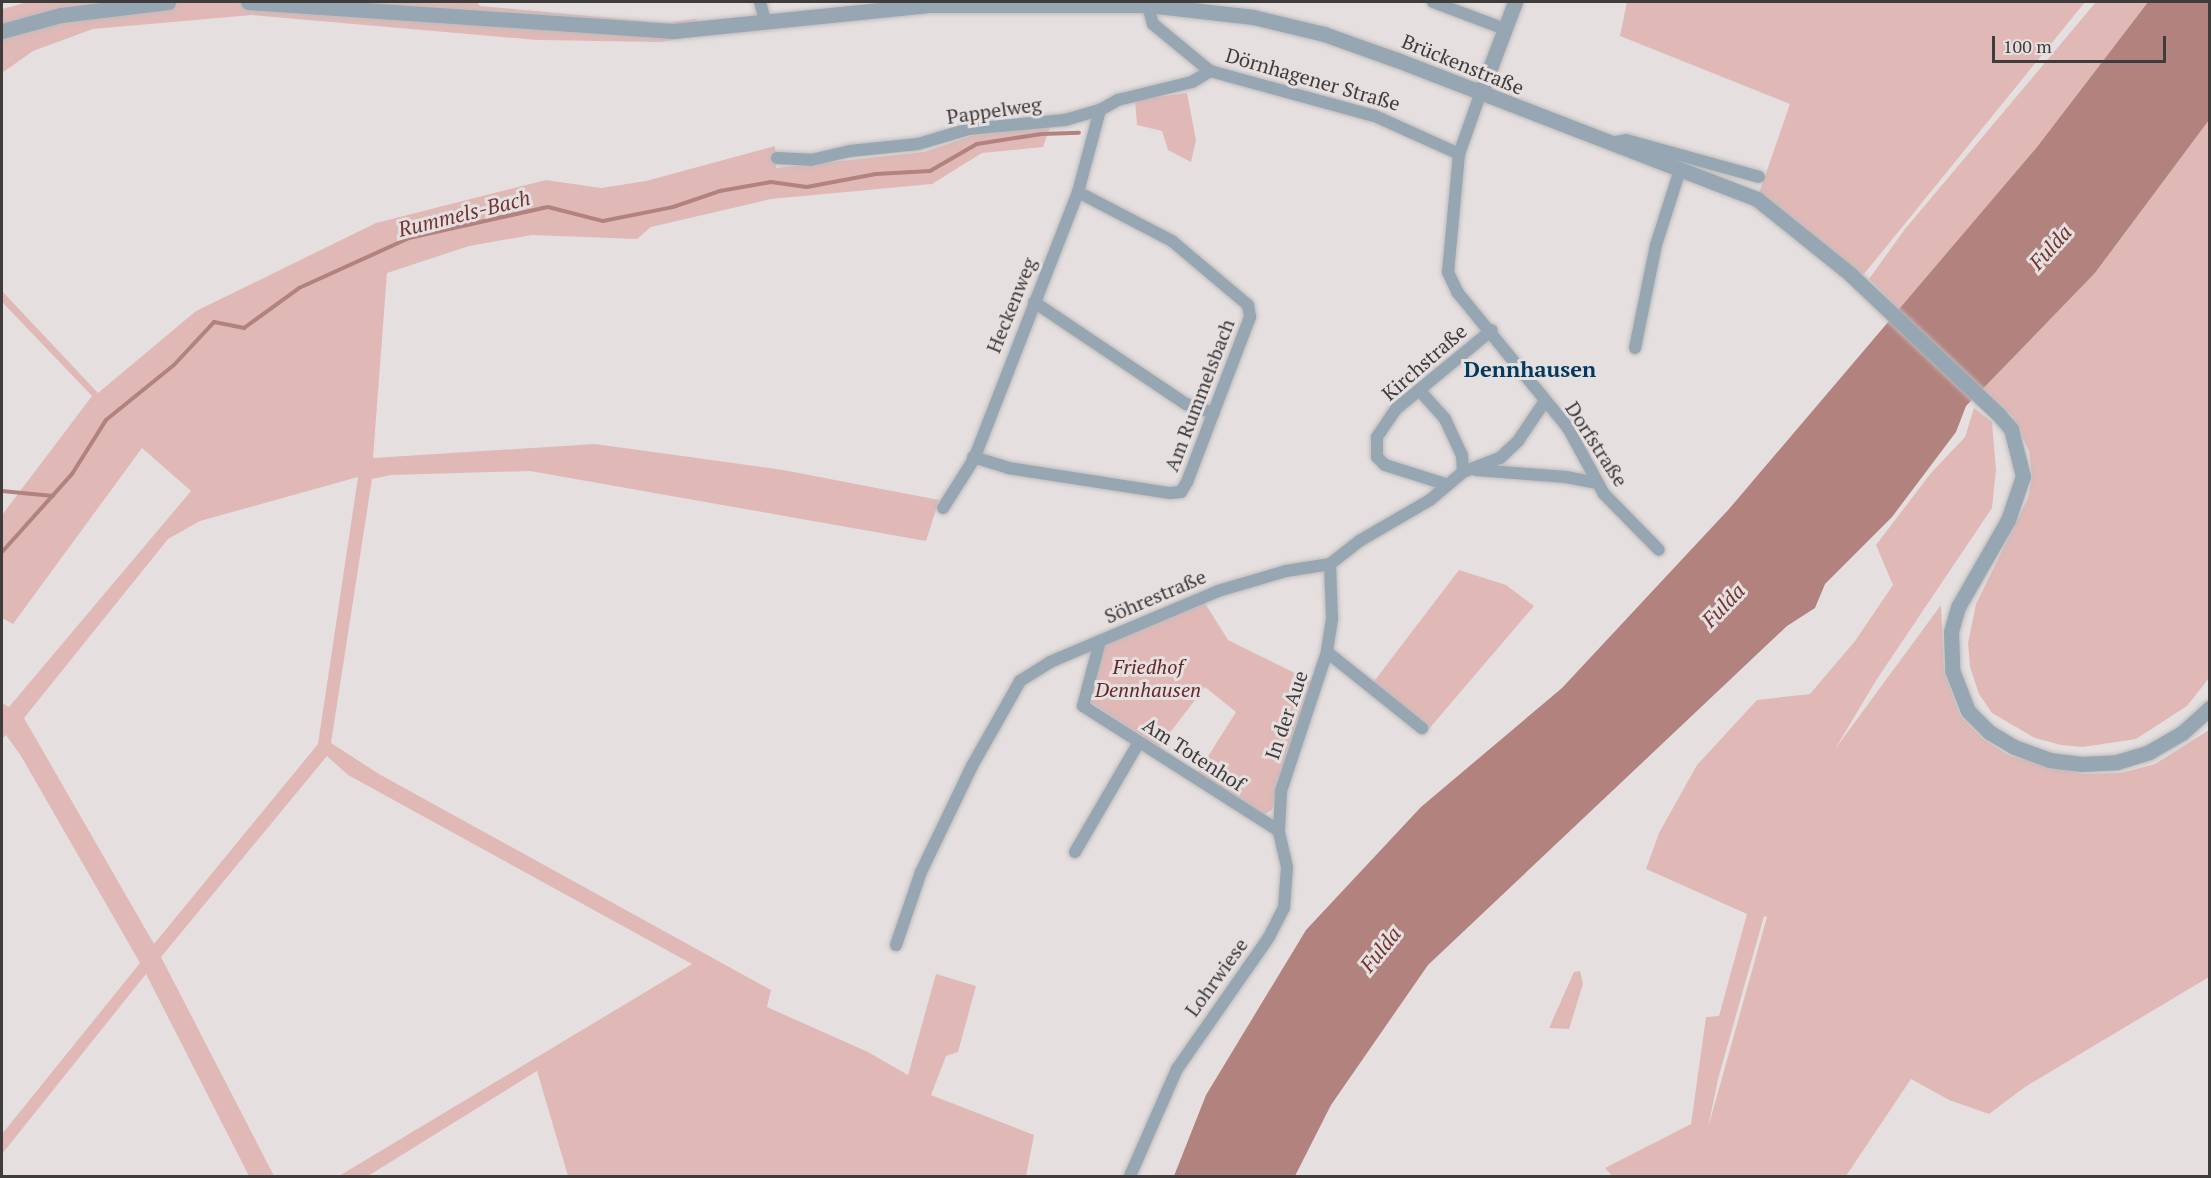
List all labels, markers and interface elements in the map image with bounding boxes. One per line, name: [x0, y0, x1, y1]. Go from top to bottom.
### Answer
scale bar: [1995, 24, 2169, 62]
street label: Brückenstraße: [1398, 29, 1528, 99]
text: 100 m: [2003, 34, 2052, 58]
street label: Dörnhagener Straße: [1223, 43, 1403, 115]
street label: Pappelweg: [945, 91, 1043, 129]
water label: Rummels-Bach: [395, 184, 533, 242]
water label: Fulda: [2024, 220, 2076, 274]
street label: Heckenweg: [981, 254, 1041, 356]
street label: Am Rummelsbach: [1159, 315, 1239, 475]
street label: Kirchstraße: [1377, 319, 1471, 405]
district label: Dennhausen: [1464, 356, 1596, 382]
street label: Dorfstraße: [1561, 397, 1633, 491]
street label: Söhrestraße: [1101, 564, 1209, 628]
water label: Fulda: [1696, 578, 1750, 632]
park label: Friedhof Dennhausen: [1095, 655, 1201, 702]
street label: In der Aue: [1260, 667, 1312, 763]
street label: Am Totenhof: [1139, 712, 1249, 796]
water label: Fulda: [1354, 921, 1406, 977]
street label: Lohrwiese: [1180, 933, 1252, 1021]

